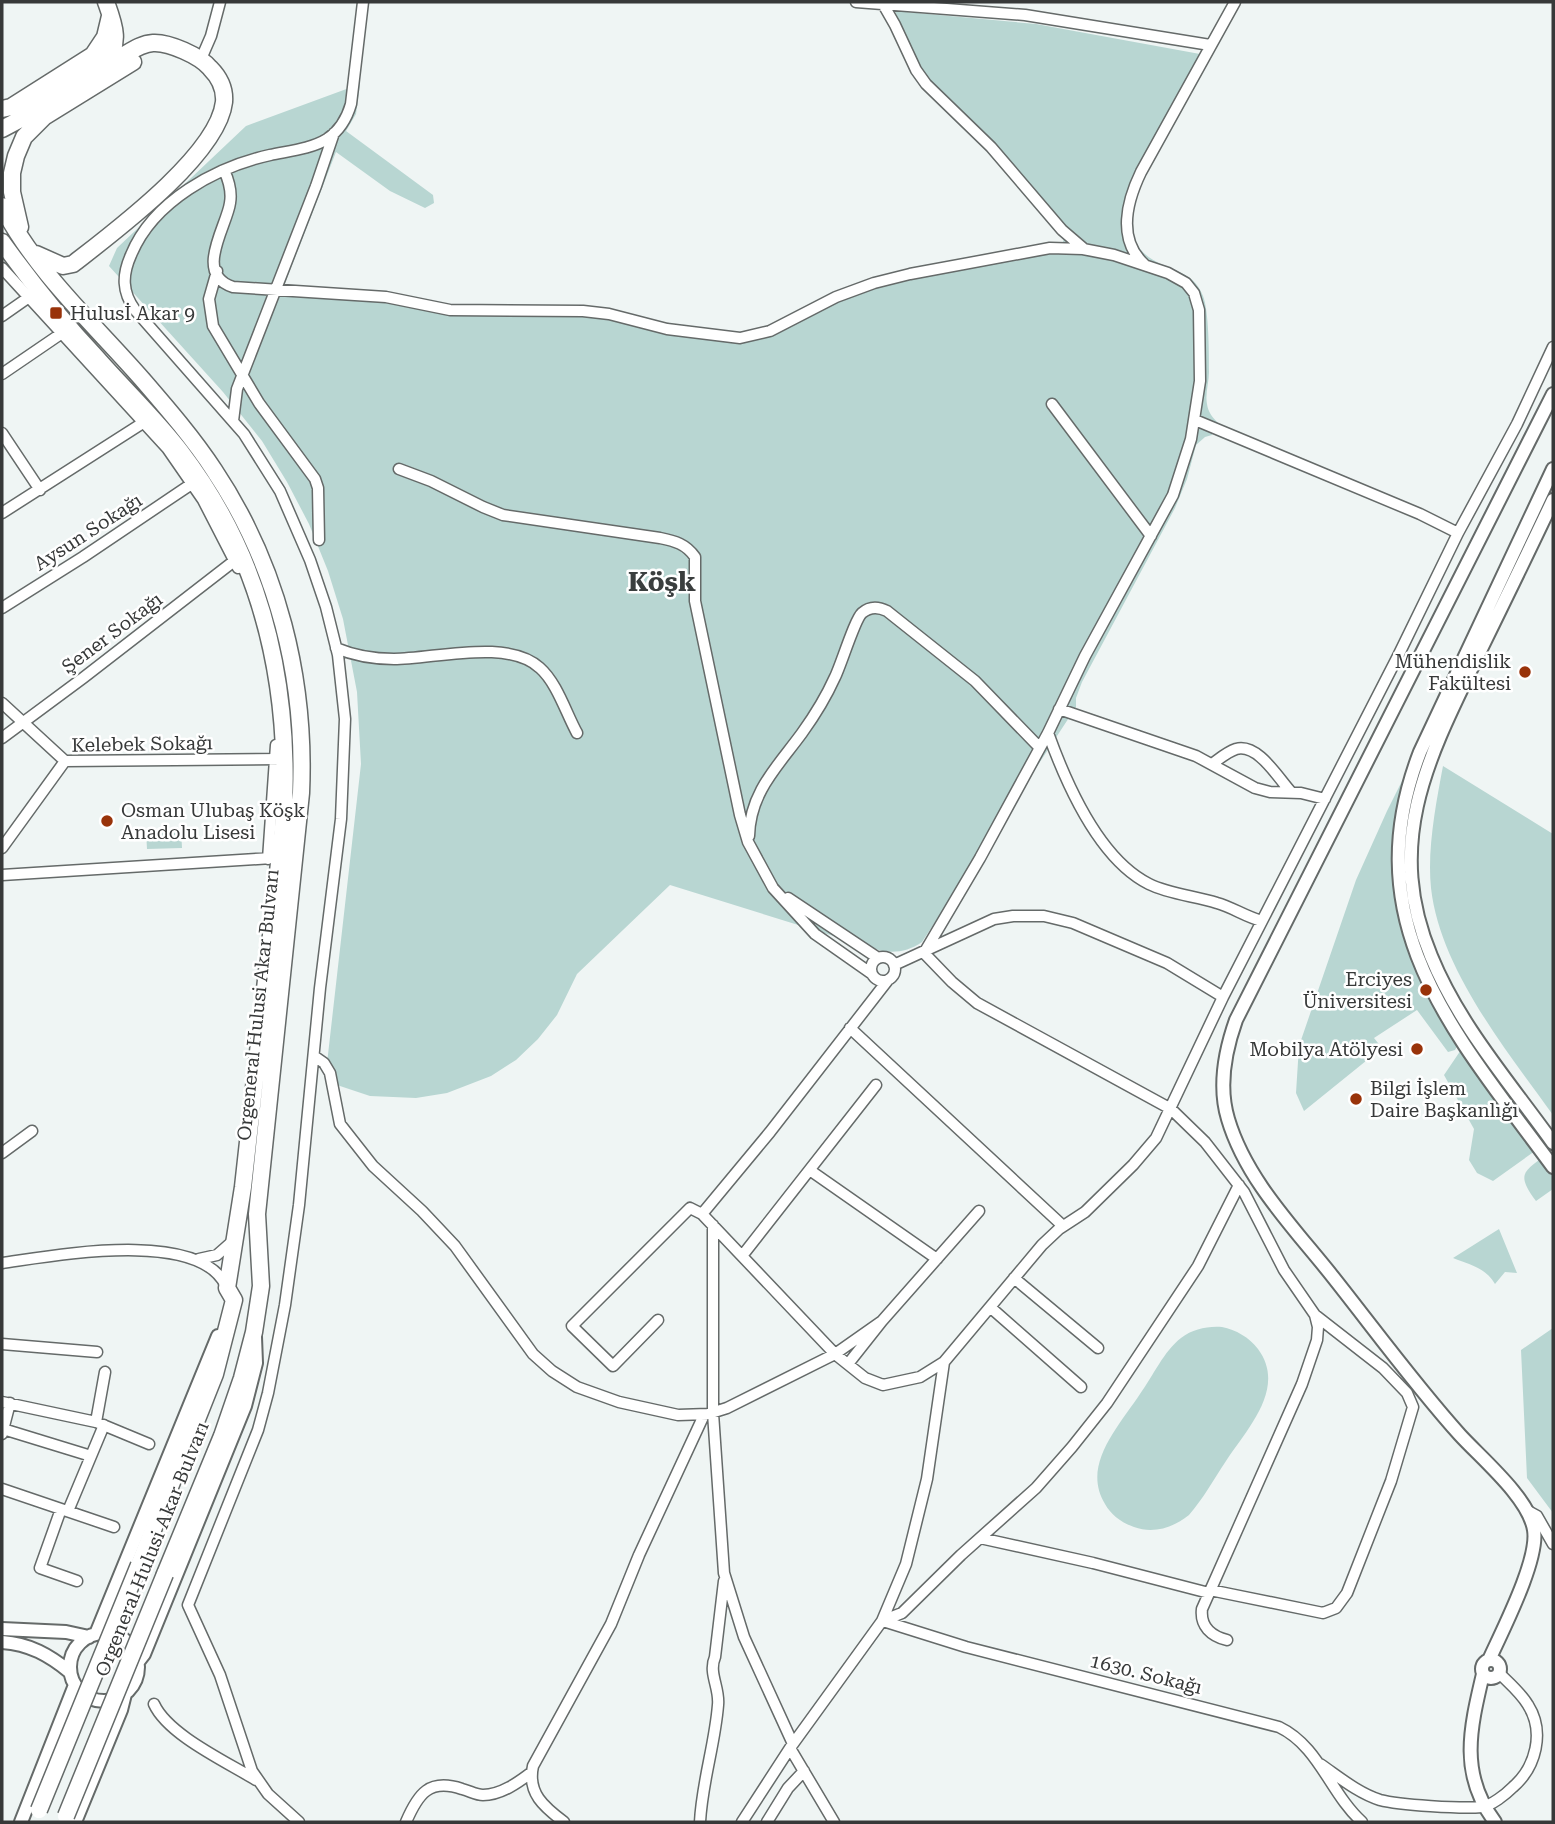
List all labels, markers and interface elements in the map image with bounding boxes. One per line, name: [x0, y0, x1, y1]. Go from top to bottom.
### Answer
place label: Hulusİ Akar 9: [70, 302, 195, 325]
marker: Hulusİ Akar 9: [48, 305, 64, 321]
street label: Aysun Sokağı: [30, 489, 146, 575]
district label: Köşk: [628, 567, 696, 597]
street label: Şener Sokağı: [57, 588, 167, 678]
place label: Mühendislik Fakültesi: [1395, 650, 1511, 695]
marker: Mühendislik Fakültesi: [1517, 664, 1533, 680]
street label: Kelebek Sokağı: [71, 731, 213, 757]
place label: Osman Ulubaş Köşk Anadolu Lisesi: [121, 799, 305, 844]
marker: Osman Ulubaş Köşk Anadolu Lisesi: [99, 813, 115, 829]
street label: Orgeneral Hulusi Akar Bulvarı: [232, 868, 284, 1142]
place label: Erciyes Üniversitesi: [1302, 968, 1412, 1013]
marker: Erciyes Üniversitesi: [1418, 982, 1434, 998]
place label: Mobilya Atölyesi: [1249, 1038, 1403, 1061]
marker: Mobilya Atölyesi: [1409, 1041, 1425, 1057]
place label: Bilgi İşlem Daire Başkanlığı: [1370, 1077, 1518, 1122]
marker: Bilgi İşlem Daire Başkanlığı: [1348, 1091, 1364, 1107]
street label: Orgeneral Hulusi Akar Bulvarı: [90, 1418, 214, 1680]
street label: 1630. Sokağı: [1088, 1649, 1204, 1699]

